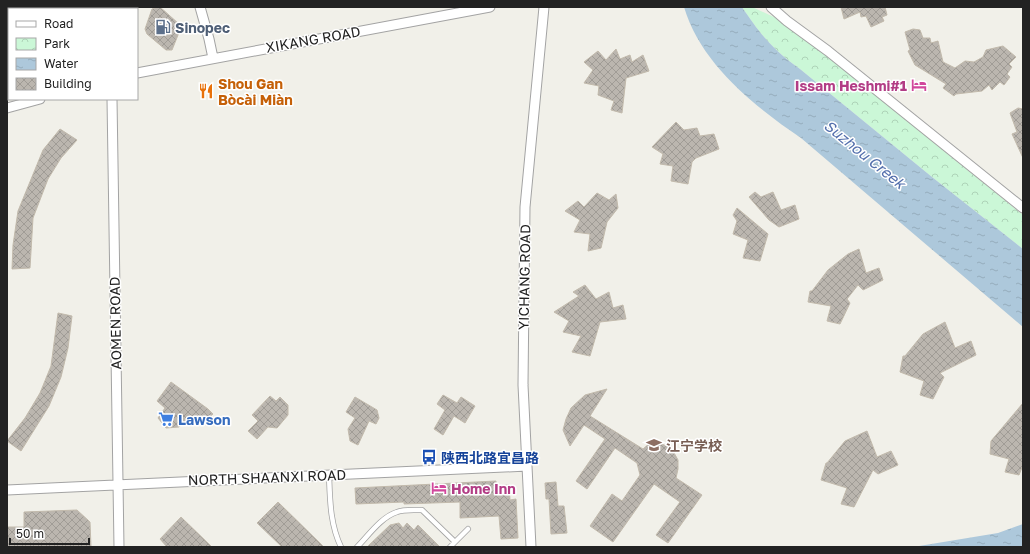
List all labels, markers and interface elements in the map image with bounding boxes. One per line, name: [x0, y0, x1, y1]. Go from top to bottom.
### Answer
legend: [8, 8, 138, 100]
text: Road: [44, 16, 73, 31]
fuel station icon: Sinopec: [154, 18, 172, 36]
place label: Sinopec: [175, 19, 230, 36]
street label: XIKANG ROAD: [264, 22, 362, 56]
text: Park: [44, 36, 70, 51]
text: Water: [44, 56, 78, 71]
place label: Shou Gan Bòcài Miàn: [218, 75, 293, 108]
text: Building: [44, 76, 92, 91]
hotel icon: Issam Heshmi#1: [910, 76, 928, 94]
place label: Issam Heshmi#1: [795, 77, 907, 94]
restaurant icon: Shou Gan Bòcài Miàn: [197, 82, 215, 100]
water label: Suzhou Creek: [821, 116, 910, 193]
street label: YICHANG ROAD: [515, 224, 533, 330]
street label: AOMEN ROAD: [106, 276, 124, 370]
supermarket icon: Lawson: [157, 410, 175, 428]
place label: Lawson: [178, 411, 230, 428]
school or university icon: 江宁学校: [645, 436, 663, 454]
place label: 江宁学校: [666, 437, 722, 454]
bus stop icon: 陕西北路宜昌路: [420, 448, 438, 466]
place label: 陕西北路宜昌路: [441, 449, 539, 466]
street label: NORTH SHAANXI ROAD: [188, 466, 346, 488]
hotel icon: Home Inn: [430, 479, 448, 497]
place label: Home Inn: [451, 480, 516, 497]
scale bar: [10, 520, 89, 546]
text: 50 m: [16, 526, 44, 541]

